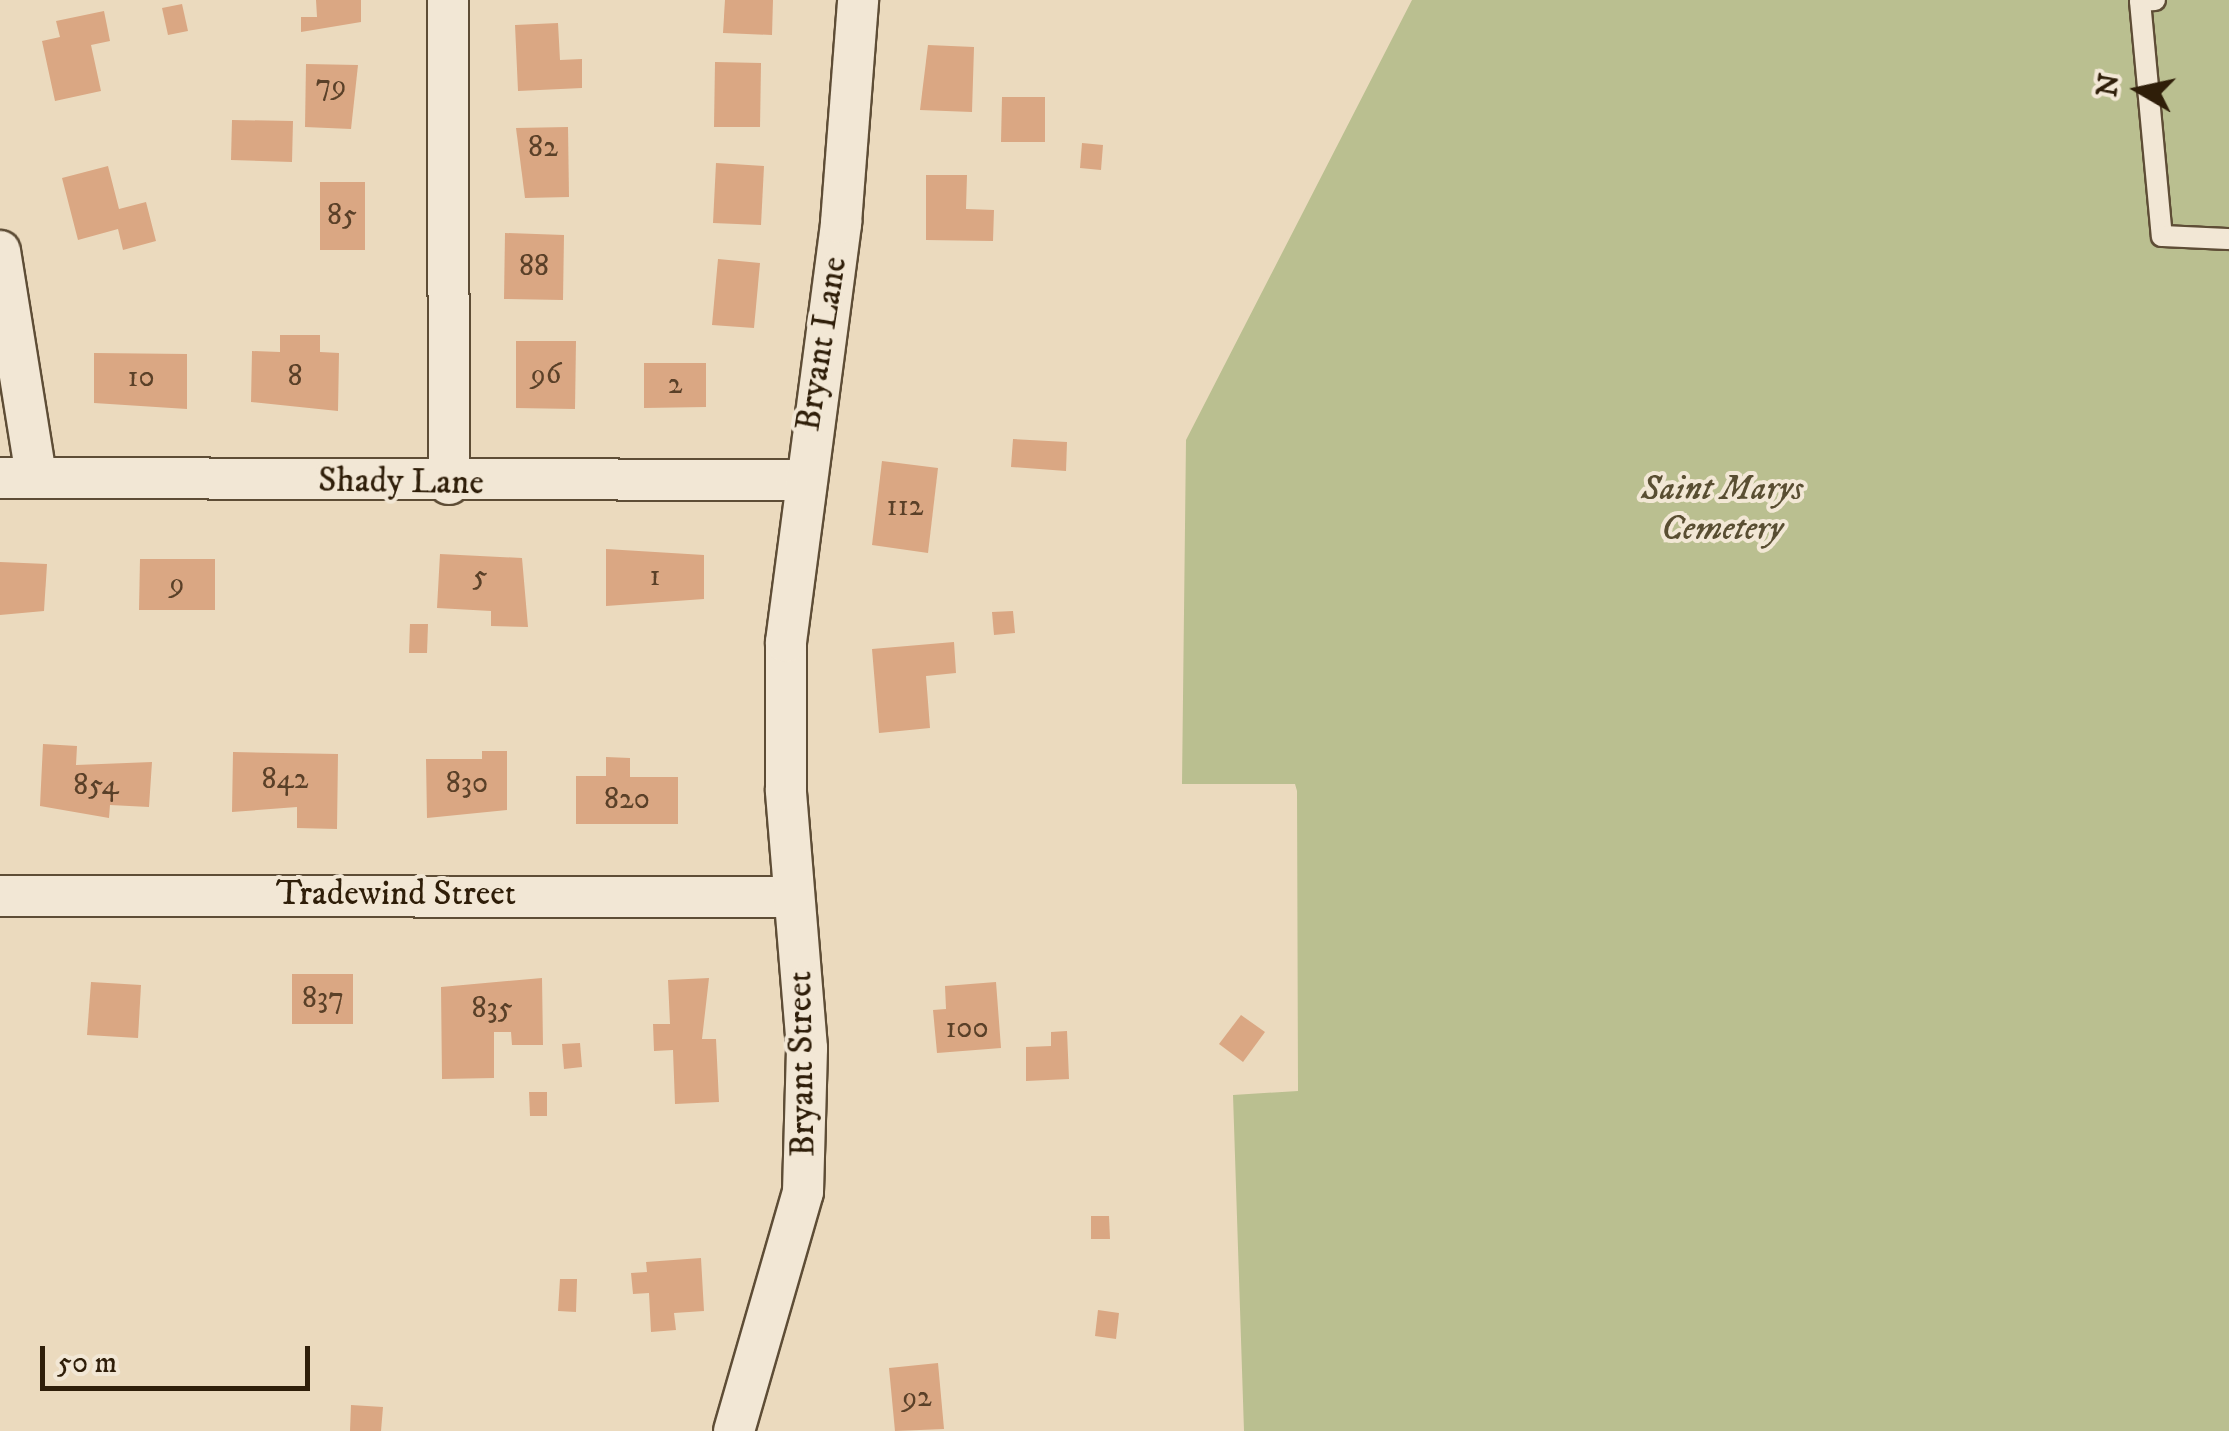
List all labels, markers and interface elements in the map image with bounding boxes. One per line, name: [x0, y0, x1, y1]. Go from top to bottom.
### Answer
north arrow: [2089, 40, 2189, 140]
house number: 79: [316, 68, 346, 104]
text: N: [2090, 71, 2128, 99]
house number: 82: [528, 130, 558, 166]
house number: 85: [327, 198, 357, 234]
house number: 88: [519, 249, 549, 285]
street label: Bryant Lane: [787, 254, 857, 434]
house number: 96: [531, 357, 561, 393]
house number: 8: [287, 359, 303, 395]
house number: 10: [127, 360, 155, 396]
house number: 2: [668, 367, 682, 403]
street label: Shady Lane: [318, 460, 484, 504]
park label: Saint Marys Cemetery: [1641, 468, 1803, 550]
house number: 112: [887, 489, 923, 525]
house number: 5: [473, 559, 487, 595]
house number: 1: [649, 559, 661, 595]
house number: 9: [170, 566, 184, 602]
house number: 842: [261, 762, 309, 798]
house number: 830: [446, 766, 488, 802]
house number: 854: [73, 768, 119, 804]
house number: 820: [604, 782, 650, 818]
street label: Tradewind Street: [276, 873, 516, 915]
street label: Bryant Street: [779, 971, 825, 1157]
house number: 837: [302, 981, 344, 1017]
house number: 835: [471, 991, 513, 1027]
house number: 100: [945, 1011, 989, 1047]
scale bar: [45, 1326, 315, 1388]
text: 50 m: [57, 1345, 117, 1382]
house number: 92: [902, 1380, 932, 1416]

